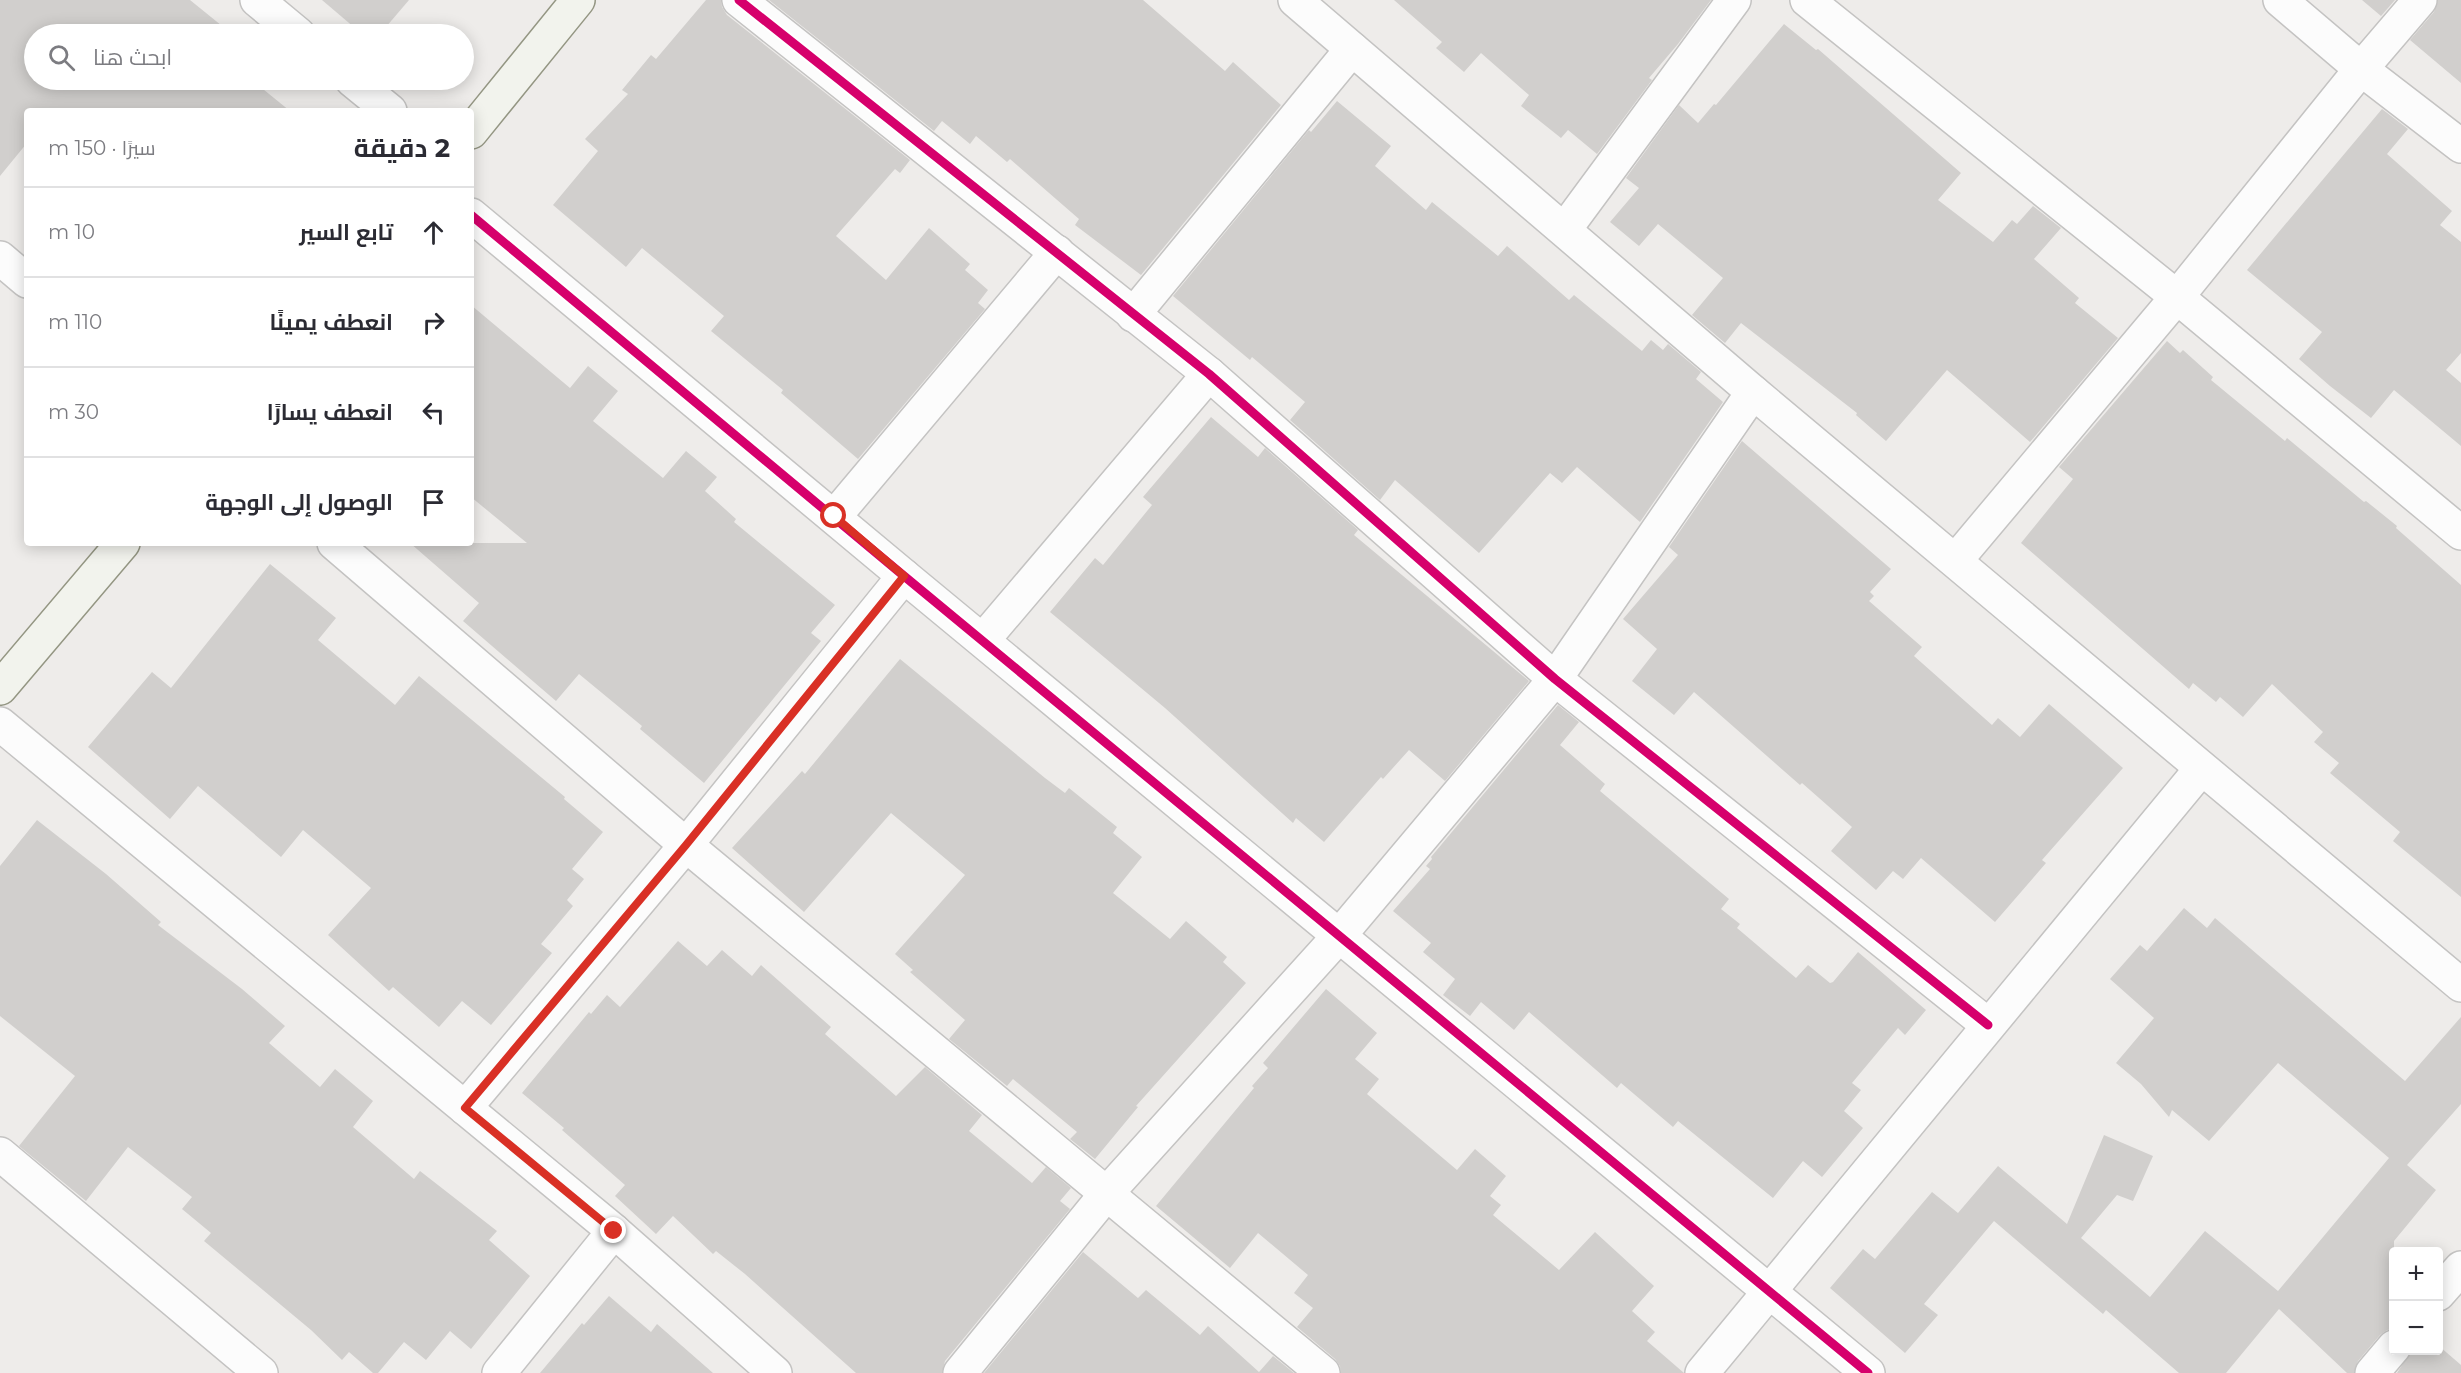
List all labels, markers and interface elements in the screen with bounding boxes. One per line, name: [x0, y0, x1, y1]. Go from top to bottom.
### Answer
search box: [24, 24, 474, 90]
icon: search: [45, 41, 78, 74]
text: ابحث هنا: [93, 44, 172, 71]
text: 2 دقيقة: [354, 132, 450, 164]
text: سيرًا · 150 m: [48, 136, 156, 160]
icon: ahead: [417, 216, 450, 249]
text: تابع السير: [299, 219, 393, 246]
text: 10 m: [48, 220, 95, 244]
icon: right: [417, 306, 450, 339]
text: انعطف يمينًا: [269, 309, 393, 336]
text: 110 m: [48, 310, 102, 334]
icon: left: [417, 396, 450, 429]
text: انعطف يسارًا: [267, 399, 393, 426]
text: 30 m: [48, 400, 99, 424]
icon: arrive: [417, 486, 450, 519]
text: الوصول إلى الوجهة: [205, 489, 393, 516]
route start: [820, 502, 846, 528]
route end: [600, 1217, 626, 1243]
map controls: [2389, 1247, 2443, 1355]
button: +: [2389, 1247, 2443, 1301]
button: −: [2389, 1301, 2443, 1355]

